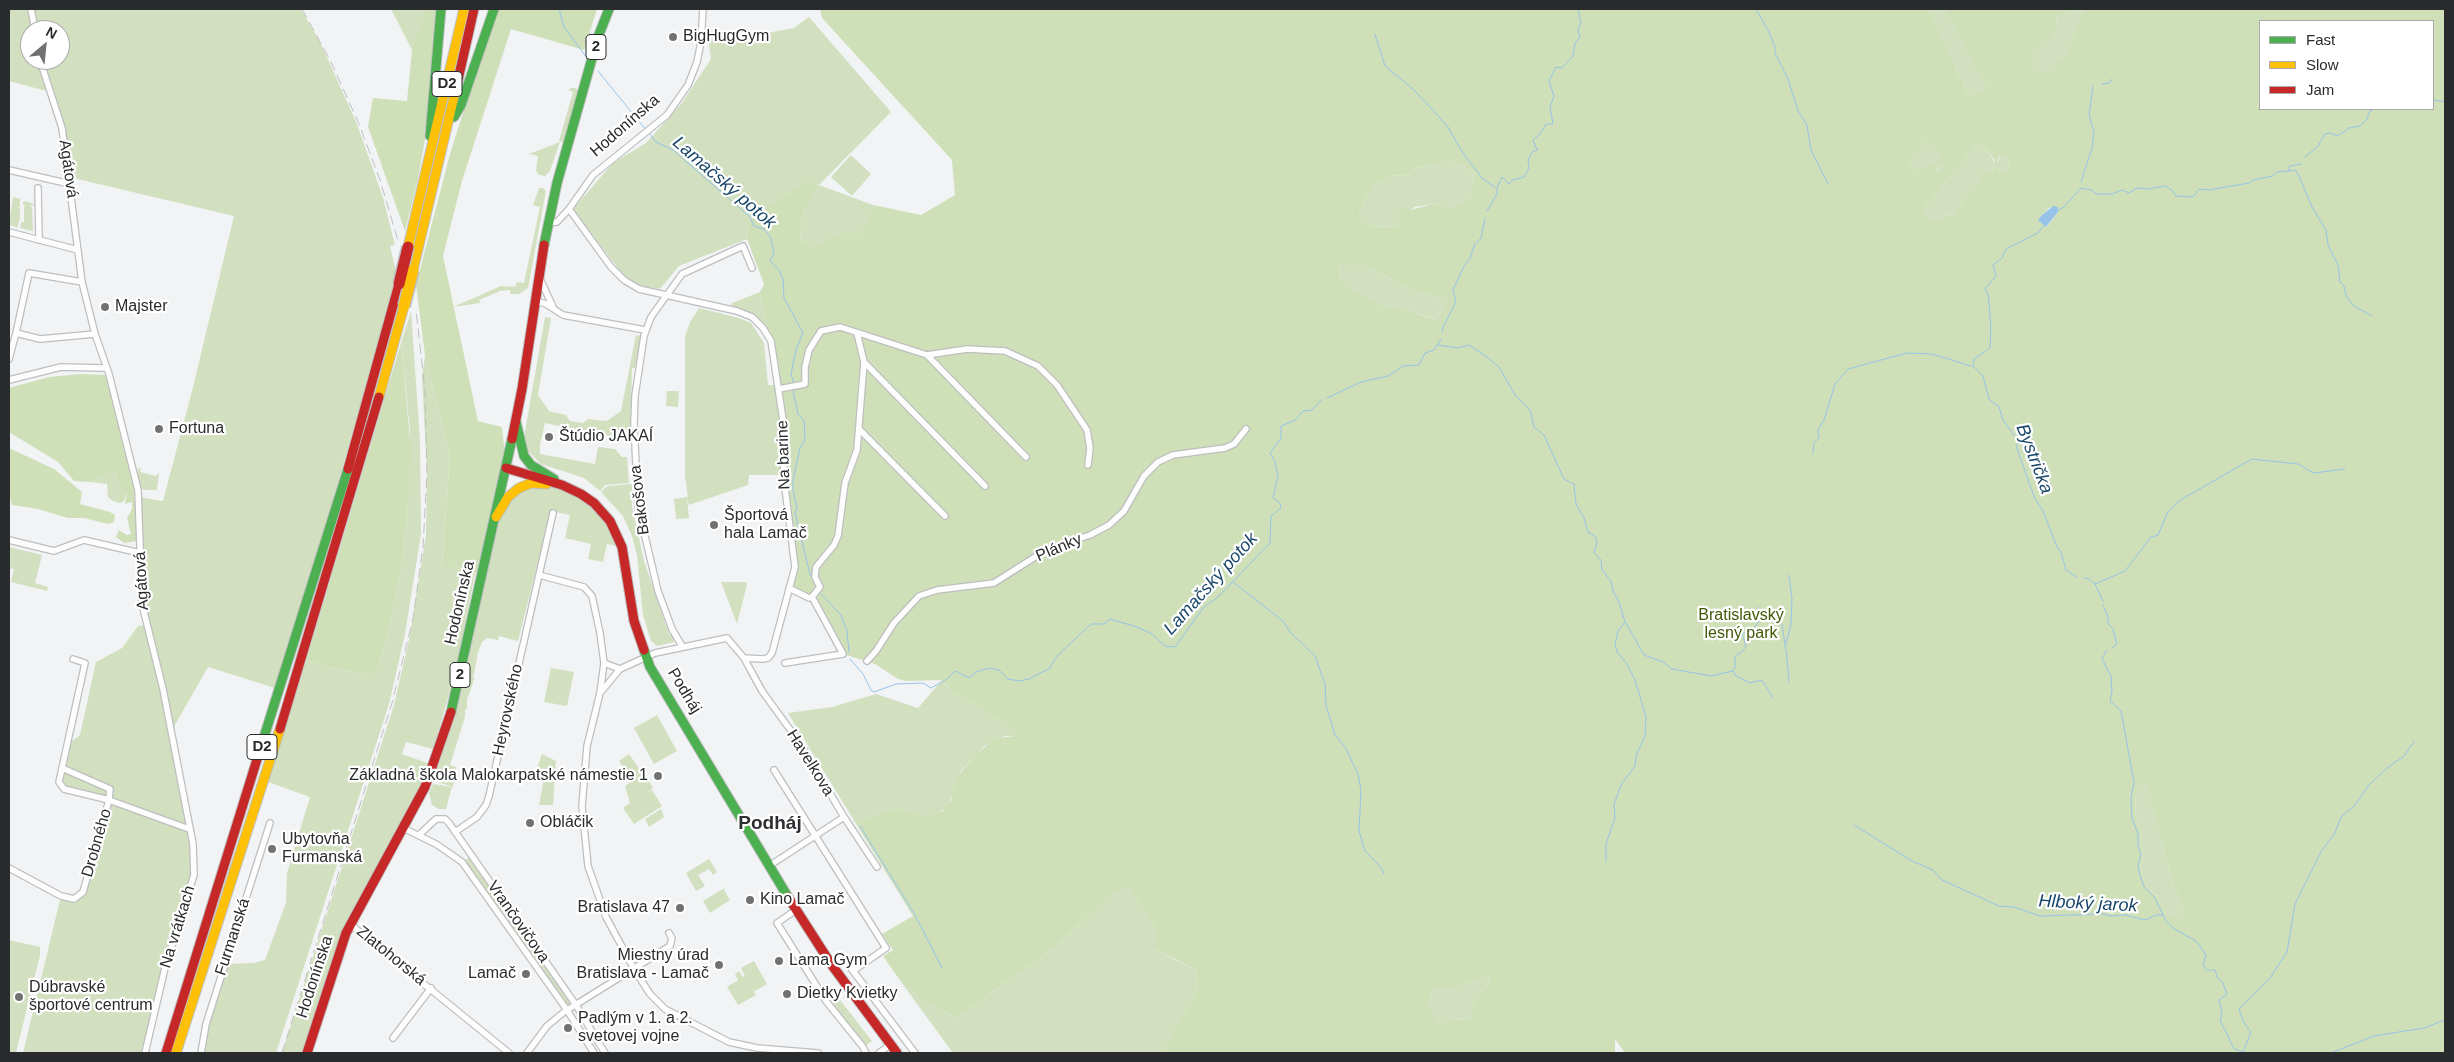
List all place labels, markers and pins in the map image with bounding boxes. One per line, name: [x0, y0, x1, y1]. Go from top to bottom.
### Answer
place label: BigHugGym: [683, 27, 769, 47]
marker: BigHugGym: [667, 31, 679, 43]
place label: Majster: [115, 297, 167, 317]
marker: Majster: [99, 301, 111, 313]
place label: Fortuna: [169, 419, 224, 439]
marker: Fortuna: [153, 423, 165, 435]
place label: Štúdio JAKAÍ: [559, 427, 653, 447]
marker: Štúdio JAKAÍ: [543, 431, 555, 443]
place label: Športová hala Lamač: [724, 506, 807, 544]
marker: Športová hala Lamač: [708, 519, 720, 531]
place label: Základná škola Malokarpatské námestie 1: [349, 766, 648, 786]
marker: Základná škola Malokarpatské námestie 1: [652, 770, 664, 782]
place label: Obláčik: [540, 813, 593, 833]
marker: Obláčik: [524, 817, 536, 829]
place label: Ubytovňa Furmanská: [282, 830, 362, 868]
marker: Ubytovňa Furmanská: [266, 843, 278, 855]
place label: Kino Lamač: [760, 890, 844, 910]
marker: Kino Lamač: [744, 894, 756, 906]
place label: Bratislava 47: [578, 898, 670, 918]
marker: Bratislava 47: [674, 902, 686, 914]
place label: Miestny úrad Bratislava - Lamač: [577, 946, 709, 984]
place label: Lama Gym: [789, 951, 867, 971]
marker: Lama Gym: [773, 955, 785, 967]
marker: Miestny úrad Bratislava - Lamač: [713, 959, 725, 971]
place label: Lamač: [468, 964, 516, 984]
marker: Lamač: [520, 968, 532, 980]
place label: Dúbravské športové centrum: [29, 978, 153, 1016]
place label: Dietky Kvietky: [797, 984, 897, 1004]
marker: Dietky Kvietky: [781, 988, 793, 1000]
marker: Dúbravské športové centrum: [13, 991, 25, 1003]
place label: Padlým v 1. a 2. svetovej vojne: [578, 1009, 693, 1047]
marker: Padlým v 1. a 2. svetovej vojne: [562, 1022, 574, 1034]

